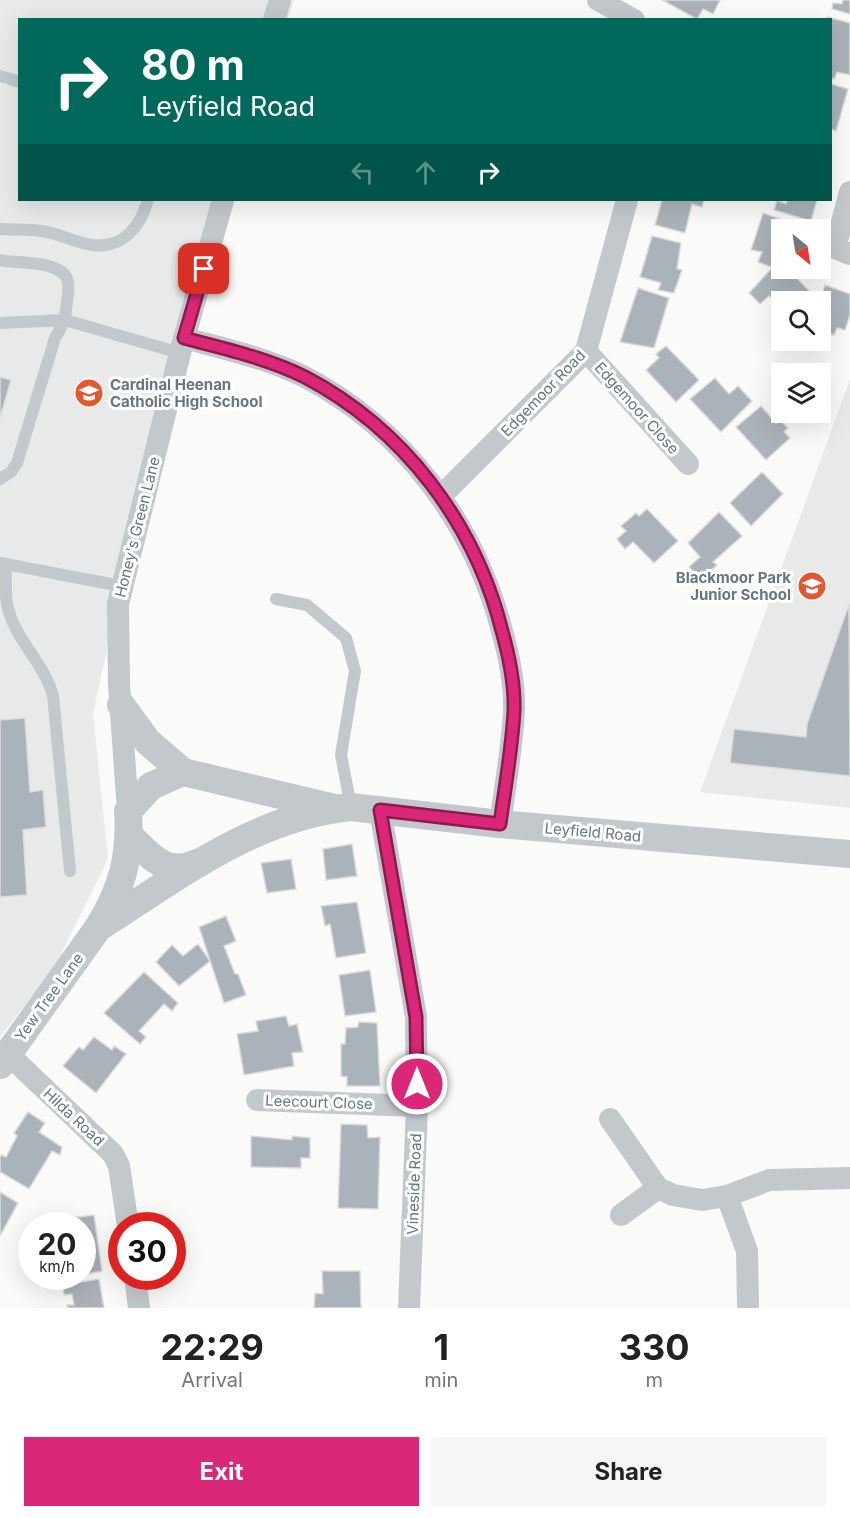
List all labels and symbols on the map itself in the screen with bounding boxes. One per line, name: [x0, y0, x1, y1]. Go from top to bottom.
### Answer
north arrow: [771, 219, 831, 279]
pin: [178, 243, 229, 294]
street label: Edgemoor Road: [497, 346, 589, 440]
street label: Edgemoor Close: [591, 358, 683, 458]
place label: Cardinal Heenan Catholic High School: [110, 375, 262, 411]
school or university icon: Cardinal Heenan Catholic High School: [73, 377, 105, 409]
street label: Honey's Green Lane: [110, 455, 164, 599]
place label: Blackmoor Park Junior School: [676, 568, 791, 604]
school or university icon: Blackmoor Park Junior School: [796, 570, 828, 602]
street label: Leyfield Road: [544, 818, 642, 846]
street label: Yew Tree Lane: [11, 949, 87, 1045]
position arrow: [385, 1052, 449, 1116]
street label: Hilda Road: [40, 1084, 108, 1150]
street label: Leecourt Close: [265, 1091, 373, 1113]
street label: Vineside Road: [403, 1133, 425, 1235]
speed limit sign: 30: [108, 1212, 186, 1290]

